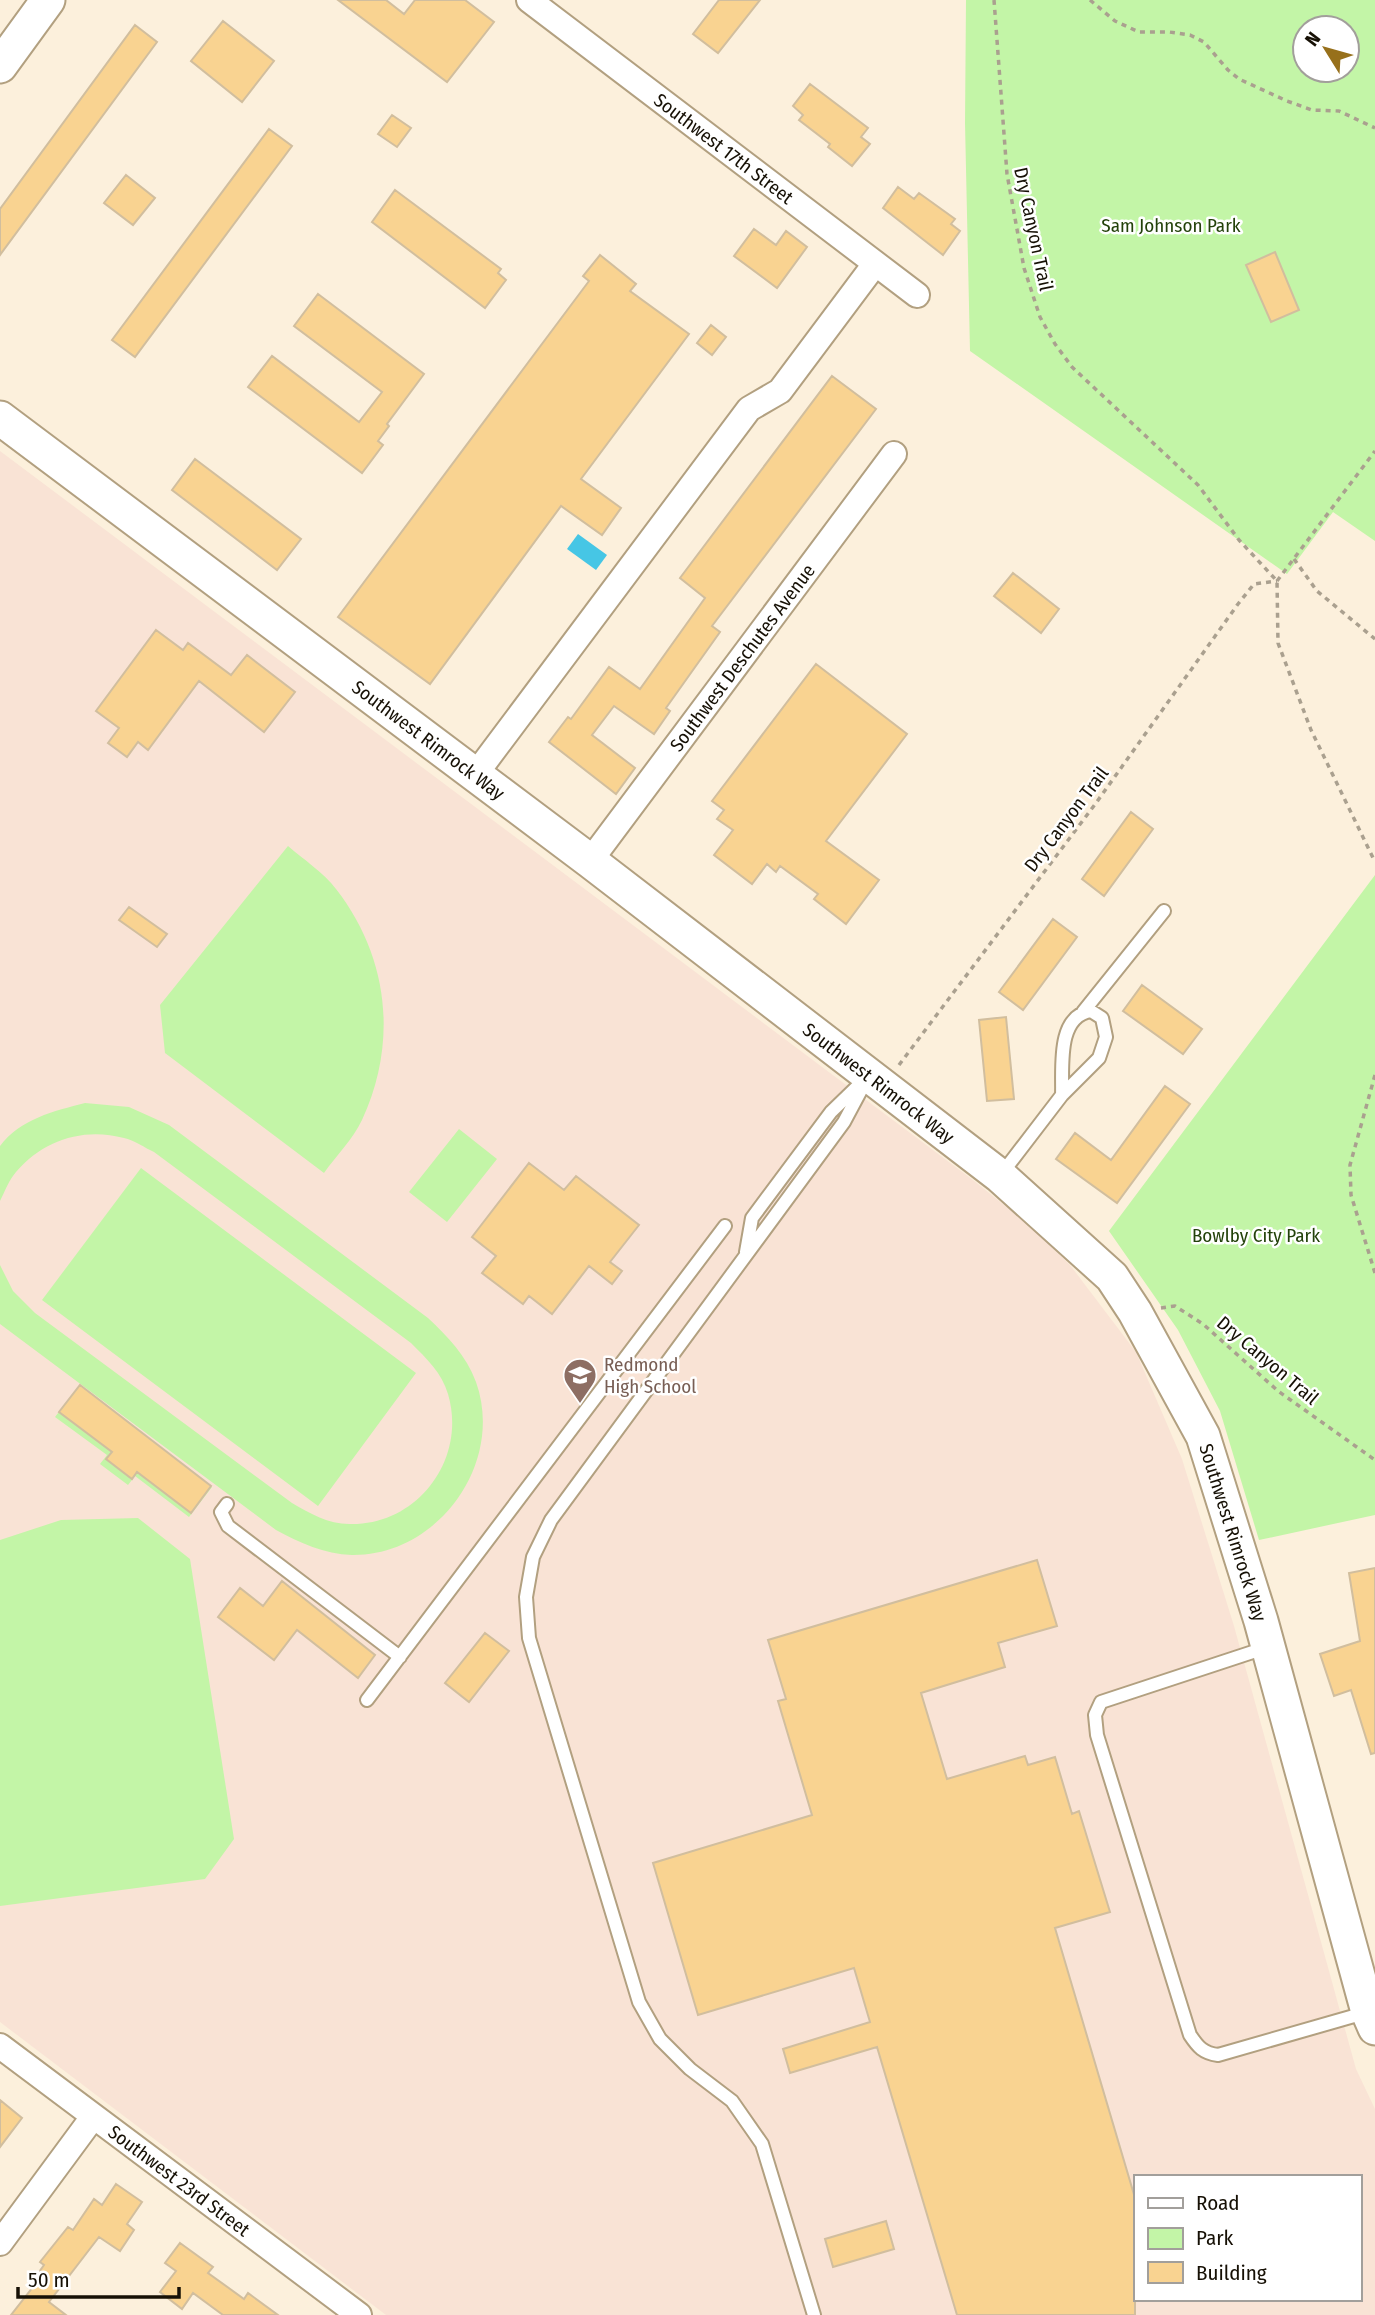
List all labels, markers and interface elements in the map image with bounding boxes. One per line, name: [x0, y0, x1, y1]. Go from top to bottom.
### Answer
north arrow: [1291, 14, 1361, 84]
text: N: [1300, 28, 1325, 51]
street label: Southwest 17th Street: [650, 88, 799, 209]
street label: Dry Canyon Trail: [1009, 165, 1058, 293]
park label: Sam Johnson Park: [1101, 214, 1241, 237]
street label: Southwest Deschutes Avenue: [665, 560, 820, 756]
street label: Southwest Rimrock Way: [348, 676, 510, 805]
street label: Dry Canyon Trail: [1019, 762, 1113, 876]
street label: Southwest Rimrock Way: [798, 1018, 959, 1149]
park label: Bowlby City Park: [1192, 1224, 1320, 1247]
street label: Dry Canyon Trail: [1212, 1311, 1323, 1410]
place label: Redmond High School: [604, 1353, 696, 1398]
school or university icon: Redmond High School: [561, 1356, 599, 1405]
street label: Southwest Rimrock Way: [1194, 1441, 1272, 1625]
street label: Southwest 23rd Street: [104, 2120, 255, 2242]
legend: [1134, 2175, 1361, 2301]
text: Road: [1196, 2190, 1240, 2216]
text: Park: [1196, 2225, 1234, 2251]
scale bar: [18, 2256, 178, 2300]
text: Building: [1196, 2260, 1267, 2286]
text: 50 m: [28, 2267, 70, 2293]

